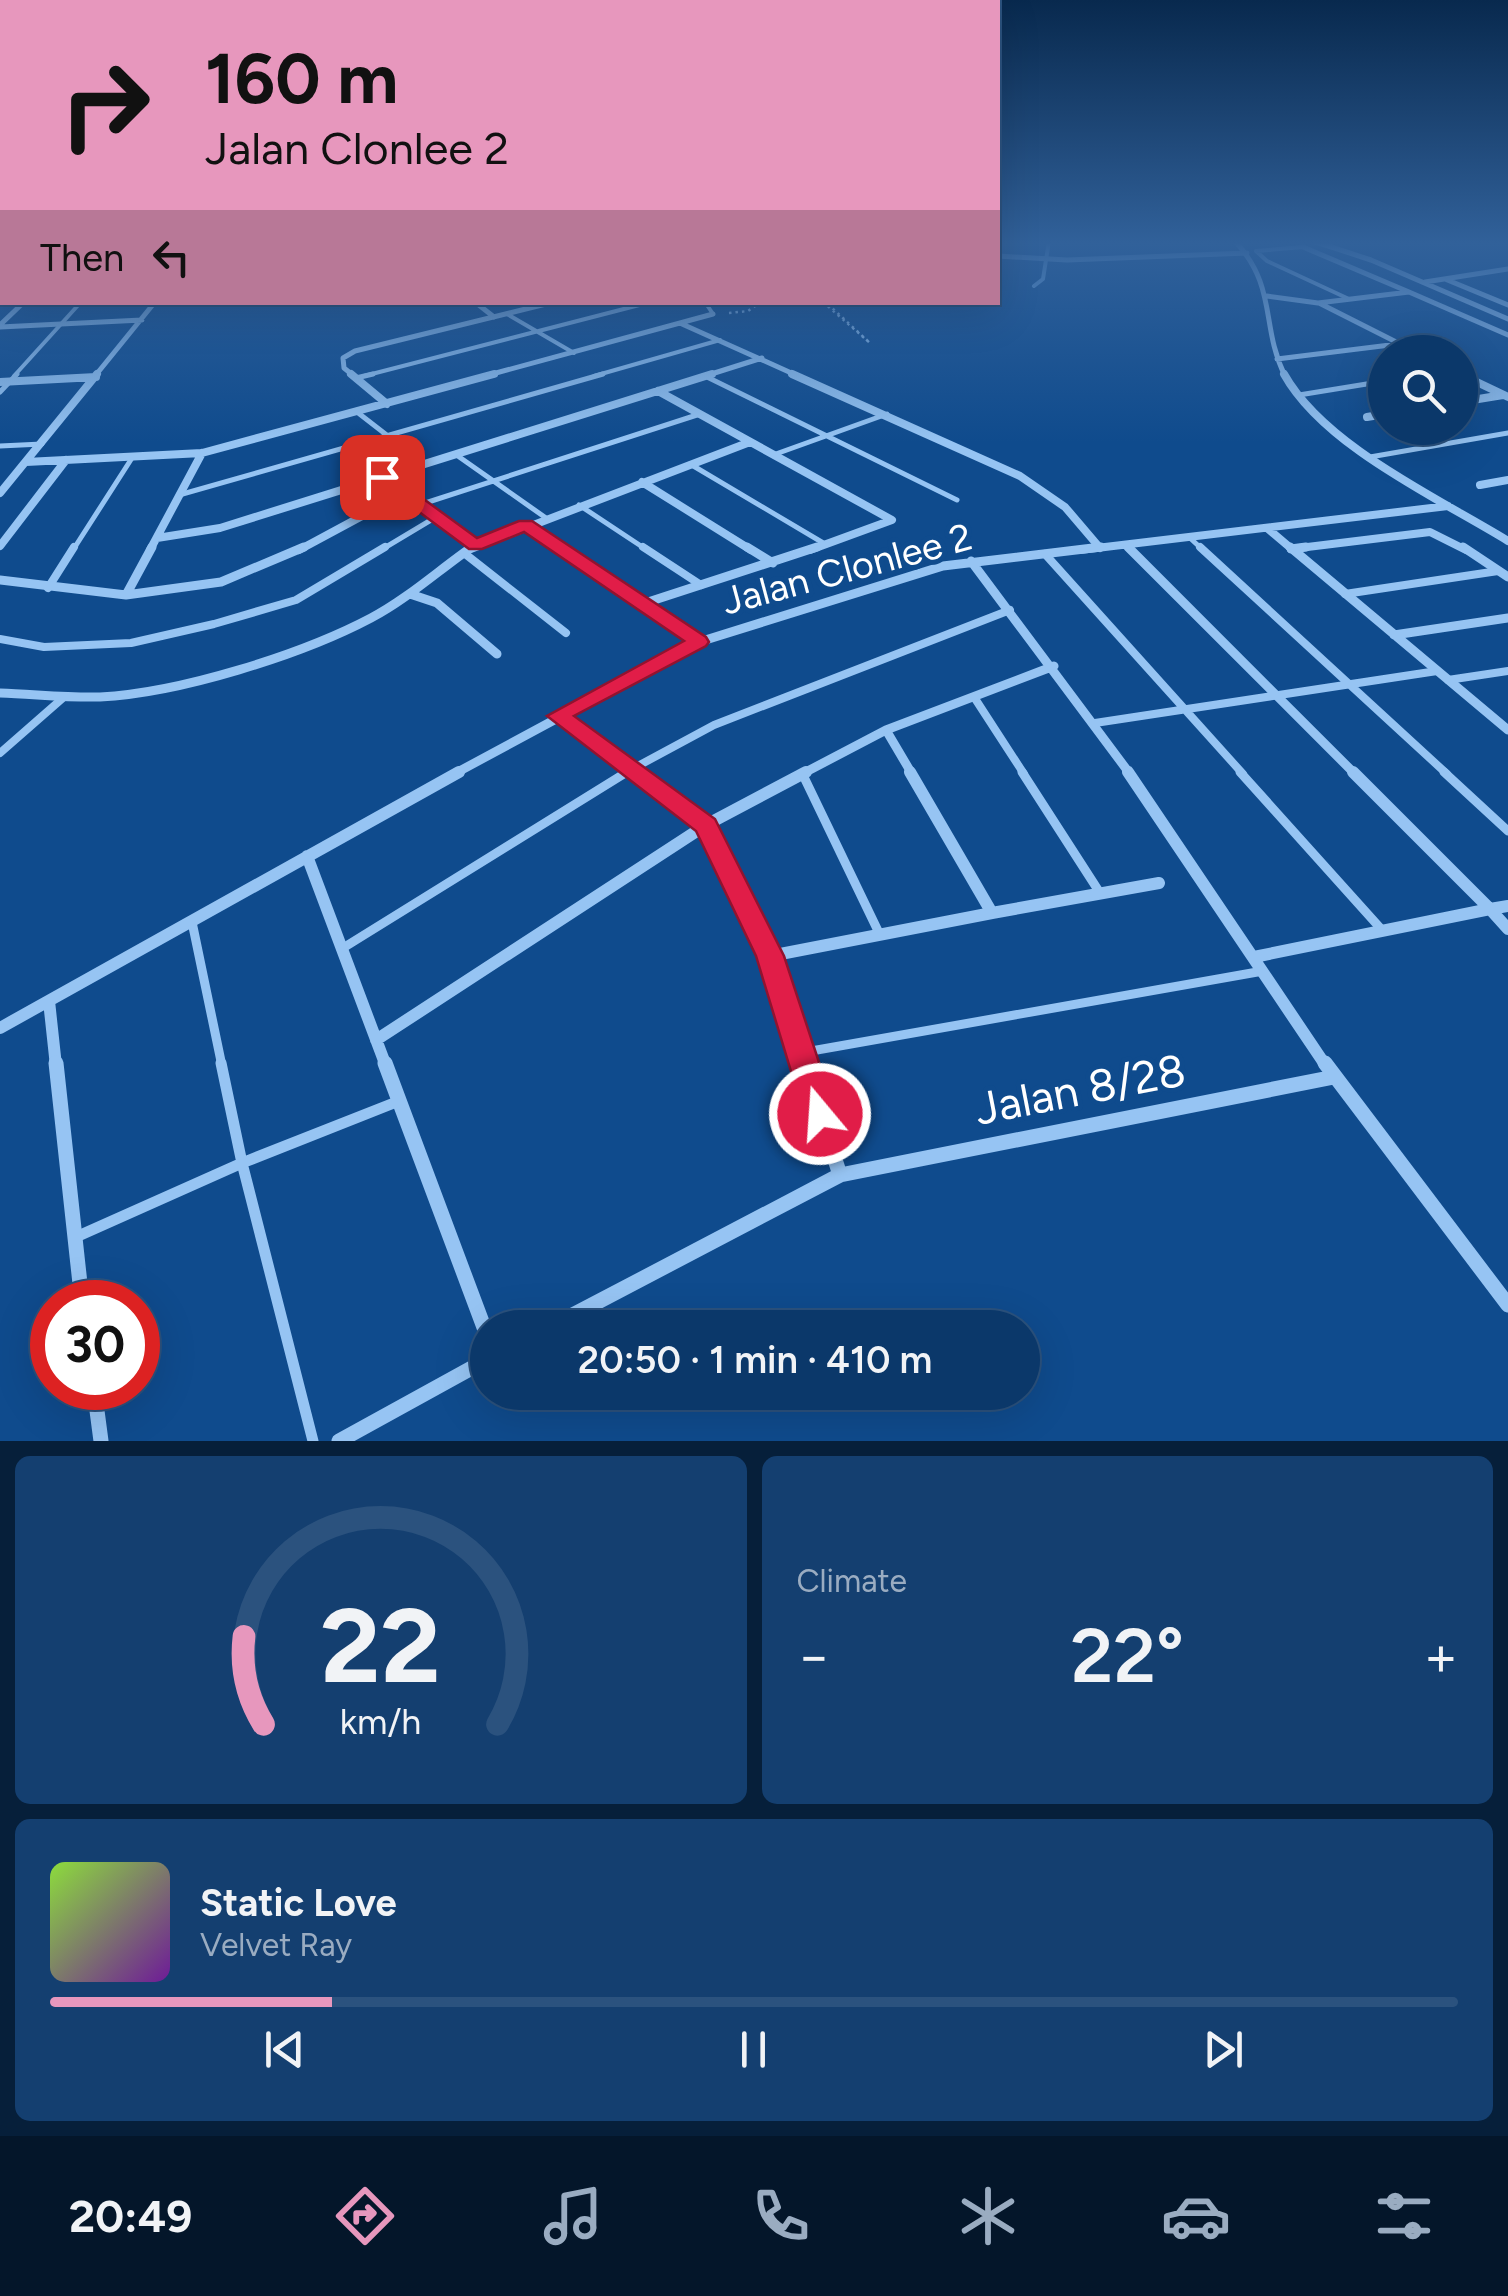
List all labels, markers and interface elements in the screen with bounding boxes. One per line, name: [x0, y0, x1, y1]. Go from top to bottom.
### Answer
text: 160 m: [205, 36, 398, 121]
icon: right: [40, 40, 170, 170]
text: Jalan Clonlee 2: [205, 121, 509, 175]
icon: left: [144, 230, 199, 285]
text: Then: [40, 235, 124, 281]
map controls: [1368, 335, 1478, 445]
button: search: [1368, 335, 1478, 445]
pin: [340, 435, 425, 520]
icon: arrive: [355, 450, 410, 505]
street label: Jalan Clonlee 2: [717, 514, 977, 624]
street label: Jalan 8/28: [970, 1042, 1190, 1136]
position arrow: [768, 1062, 872, 1166]
speed limit sign: 30: [30, 1280, 160, 1410]
text: 20:50 · 1 min · 410 m: [578, 1337, 932, 1383]
text: Climate: [797, 1562, 907, 1600]
text: 22: [321, 1583, 441, 1708]
text: 22°: [1070, 1611, 1184, 1701]
text: −: [797, 1623, 831, 1689]
text: +: [1424, 1623, 1458, 1689]
text: km/h: [340, 1700, 422, 1743]
text: Static Love: [200, 1880, 397, 1926]
text: Velvet Ray: [200, 1926, 352, 1964]
icon: previous: [257, 2022, 312, 2077]
icon: pause: [726, 2022, 781, 2077]
icon: next: [1196, 2022, 1251, 2077]
icon: directions: [330, 2181, 400, 2251]
icon: music: [538, 2181, 608, 2251]
icon: phone: [746, 2181, 816, 2251]
icon: climate: [953, 2181, 1023, 2251]
icon: car: [1161, 2181, 1231, 2251]
icon: filters: [1369, 2181, 1439, 2251]
text: 20:49: [69, 2189, 192, 2243]

